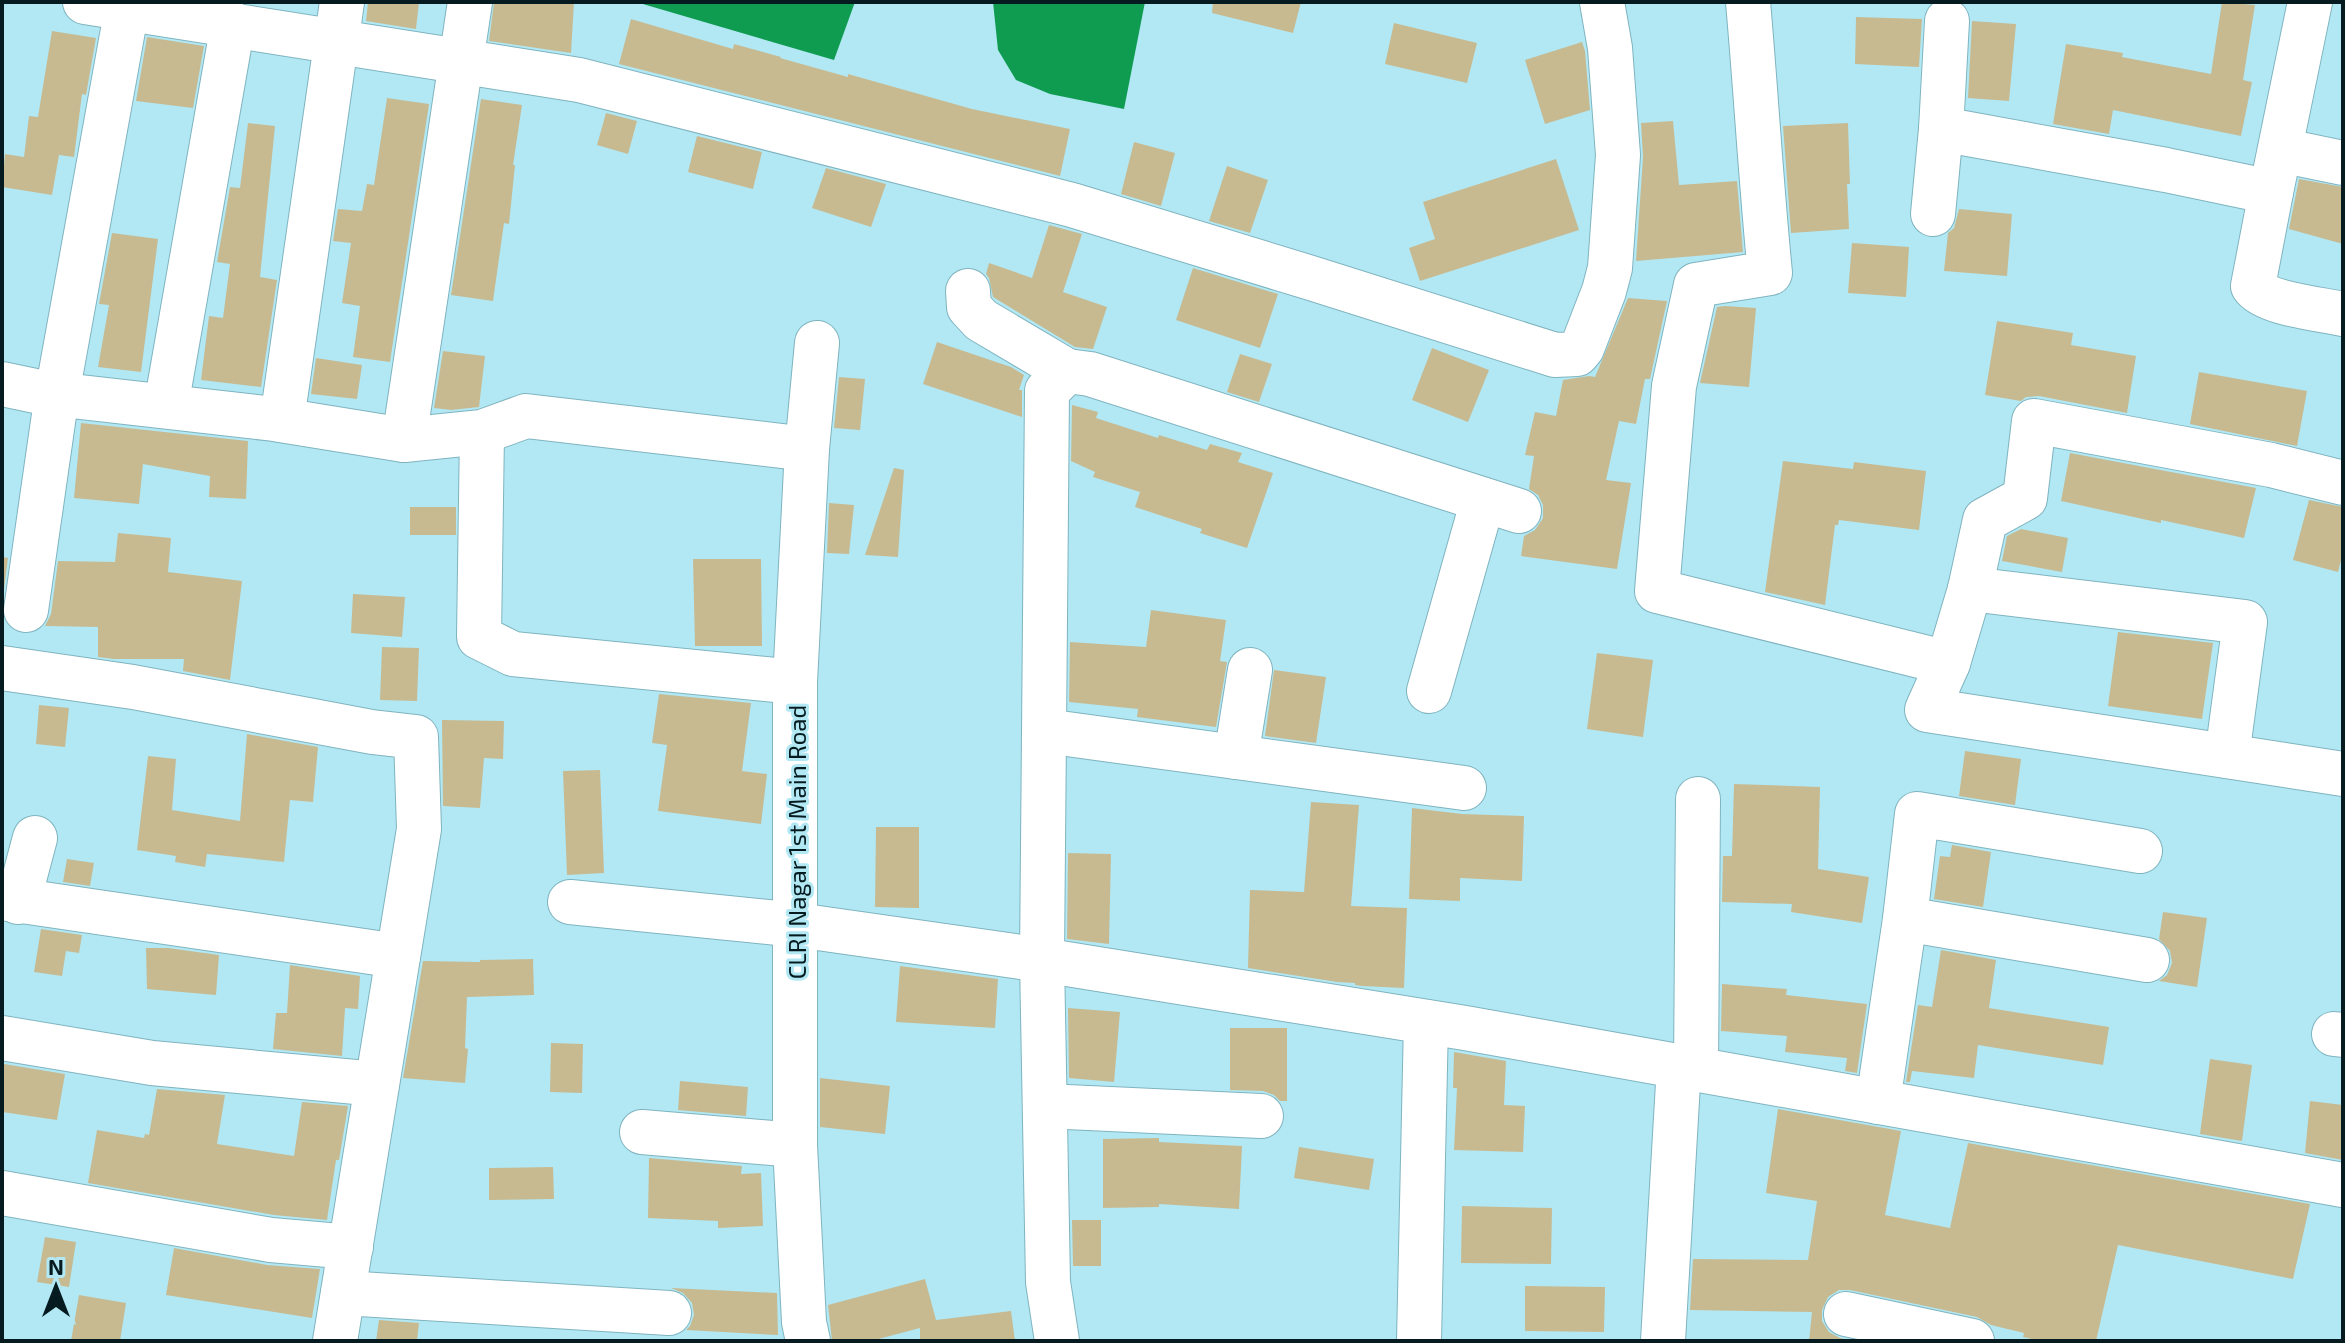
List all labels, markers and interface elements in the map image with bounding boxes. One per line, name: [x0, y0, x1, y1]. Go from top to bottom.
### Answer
street label: CLRI Nagar 1st Main Road: [782, 705, 811, 979]
north arrow: [16, 1247, 96, 1327]
text: N: [48, 1253, 64, 1279]

